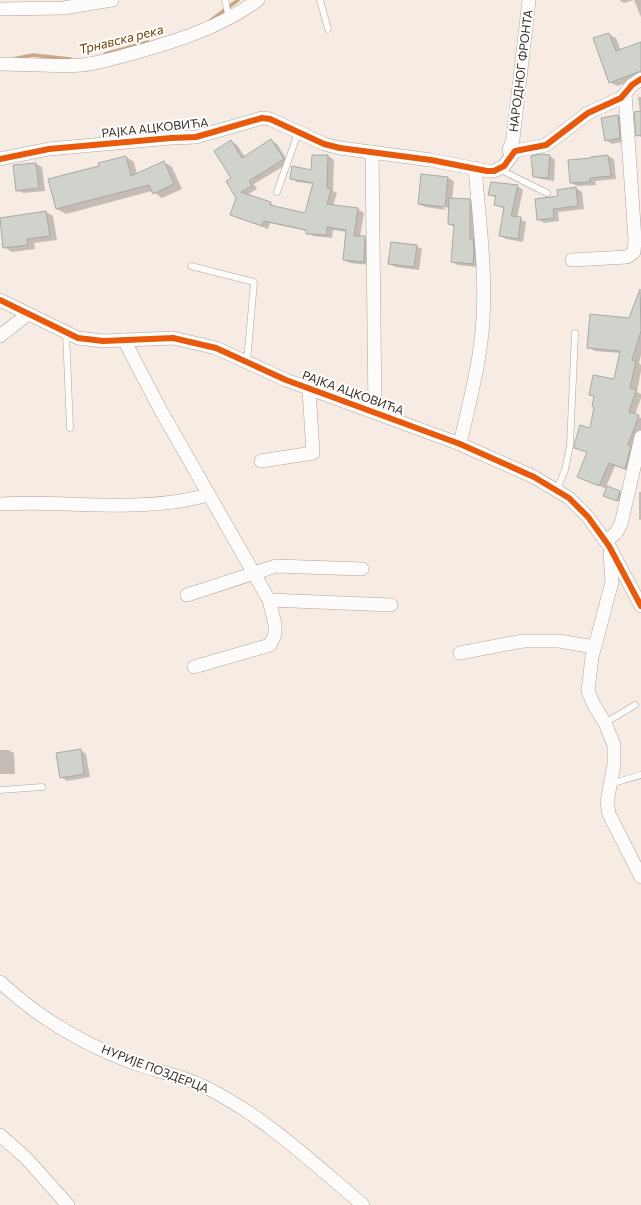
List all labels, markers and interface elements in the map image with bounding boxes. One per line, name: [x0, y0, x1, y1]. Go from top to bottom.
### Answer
street label: НАРОДНОГ ФРОНТА: [506, 9, 534, 133]
water label: Трнавска река: [77, 21, 165, 57]
street label: РАЈКА АЦКОВИЋА: [101, 114, 209, 141]
street label: РАЈКА АЦКОВИЋА: [300, 367, 406, 418]
street label: НУРИЈЕ ПОЗДЕРЦА: [99, 1041, 211, 1096]

